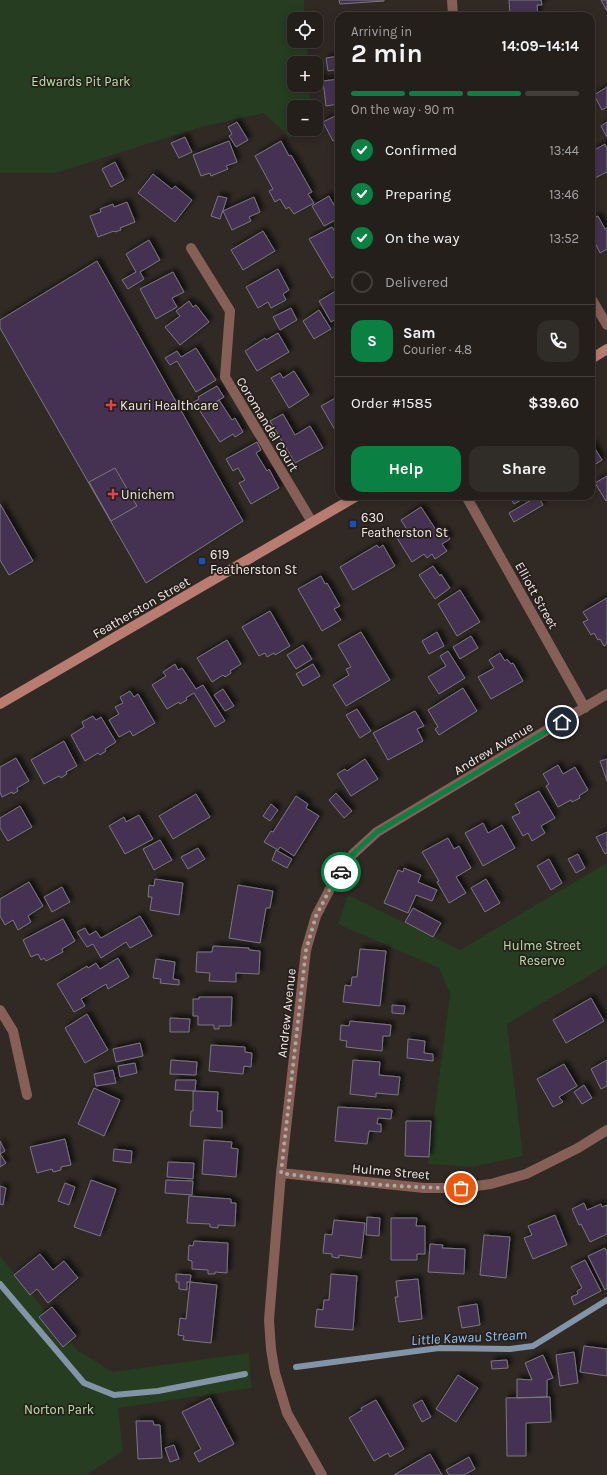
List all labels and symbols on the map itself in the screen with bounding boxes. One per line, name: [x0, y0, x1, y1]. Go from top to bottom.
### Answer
park label: Edwards Pit Park: [31, 74, 131, 89]
street label: Coromandel Court: [233, 374, 302, 474]
place label: Kauri Healthcare: [120, 398, 219, 413]
marker: Kauri Healthcare: [105, 399, 117, 411]
place label: Unichem: [121, 487, 175, 502]
marker: Unichem: [108, 489, 118, 499]
place label: 630 Featherston St: [361, 510, 448, 540]
marker: 630 Featherston St: [348, 519, 358, 529]
place label: 619 Featherston St: [210, 547, 297, 577]
marker: 619 Featherston St: [197, 556, 207, 566]
street label: Elliott Street: [512, 559, 561, 631]
street label: Featherston Street: [90, 573, 193, 641]
pin: [545, 705, 579, 739]
street label: Andrew Avenue: [451, 719, 536, 778]
courier: [321, 852, 361, 892]
park label: Hulme Street Reserve: [503, 938, 581, 968]
street label: Andrew Avenue: [274, 967, 299, 1058]
street label: Hulme Street: [352, 1161, 430, 1182]
pin: [444, 1171, 478, 1205]
water label: Little Kawau Stream: [411, 1326, 528, 1349]
park label: Norton Park: [24, 1402, 94, 1417]

